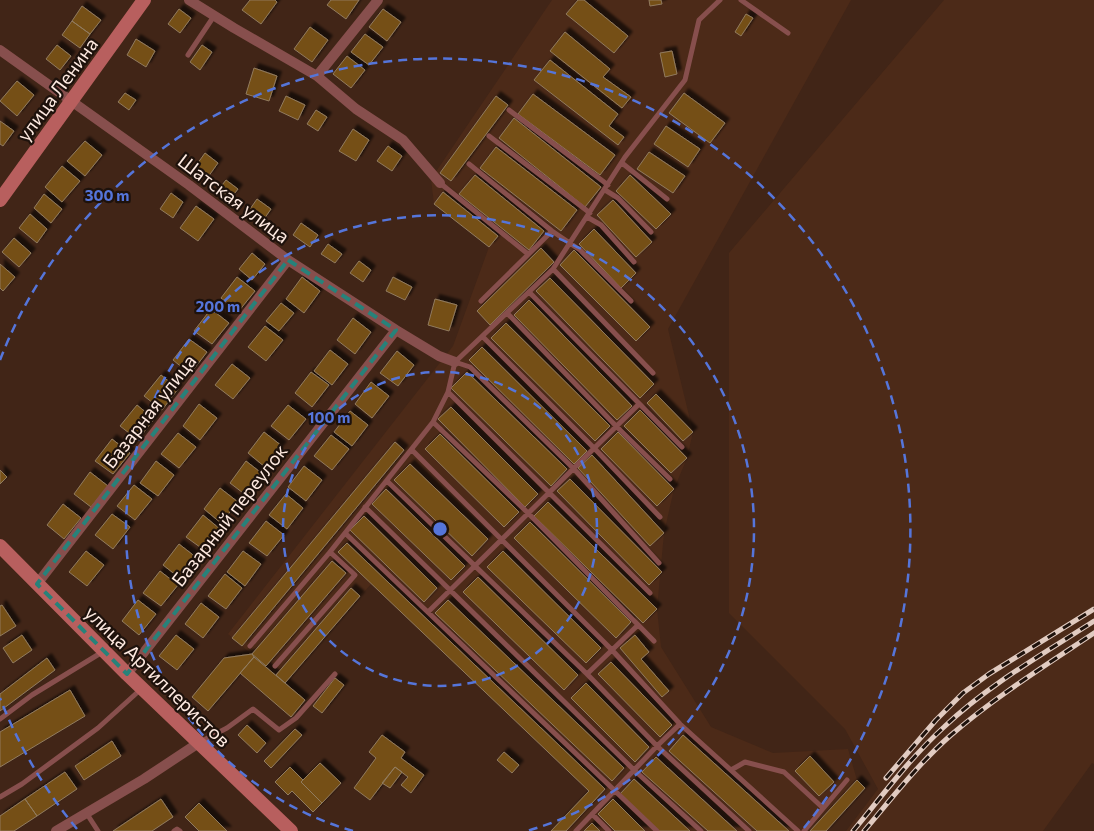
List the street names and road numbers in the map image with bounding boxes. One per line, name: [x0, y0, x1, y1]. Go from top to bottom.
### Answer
street label: улица Ленина: [12, 33, 102, 145]
street label: Шатская улица: [174, 149, 294, 247]
street label: Базарная улица: [97, 349, 201, 473]
street label: Базарный переулок: [166, 439, 292, 591]
street label: улица Артиллеристов: [81, 601, 235, 751]

